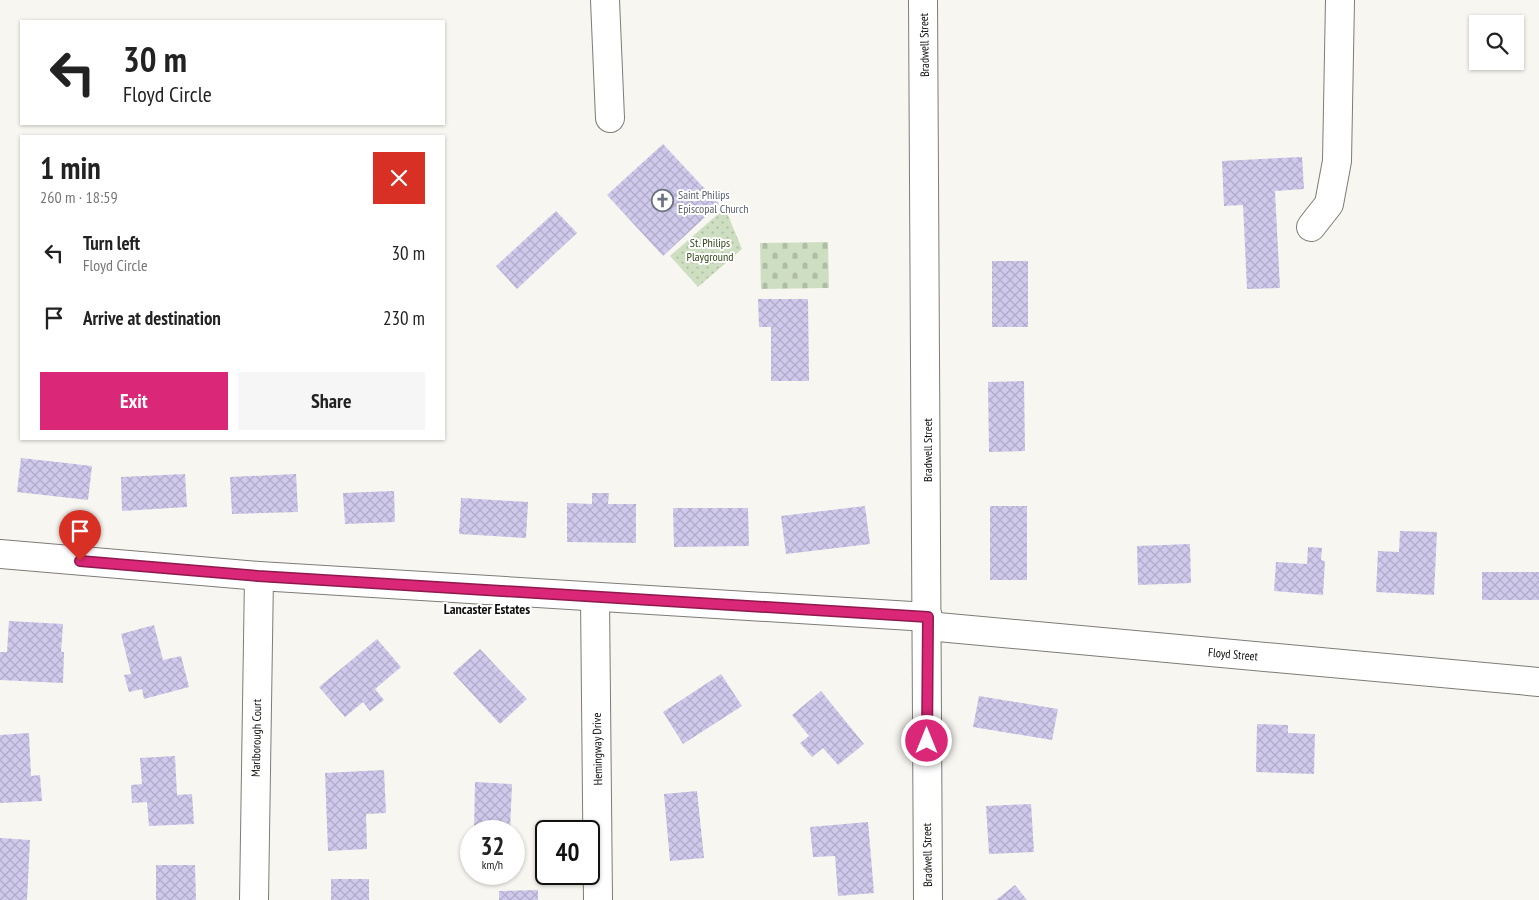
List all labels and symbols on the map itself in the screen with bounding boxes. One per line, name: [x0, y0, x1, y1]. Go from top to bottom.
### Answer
street label: Bradwell Street: [916, 12, 932, 77]
place label: Saint Philips Episcopal Church: [678, 187, 748, 216]
church icon: Saint Philips Episcopal Church: [650, 189, 674, 213]
park label: St. Philips Playground: [687, 235, 733, 264]
street label: Bradwell Street: [920, 417, 935, 482]
pin: [59, 510, 101, 561]
district label: Lancaster Estates: [444, 600, 530, 618]
street label: Floyd Street: [1207, 644, 1259, 664]
street label: Marlborough Court: [248, 698, 264, 777]
street label: Hemingway Drive: [589, 713, 605, 785]
position arrow: [900, 714, 952, 766]
speed limit sign: 40: [535, 820, 600, 885]
street label: Bradwell Street: [919, 822, 935, 887]

